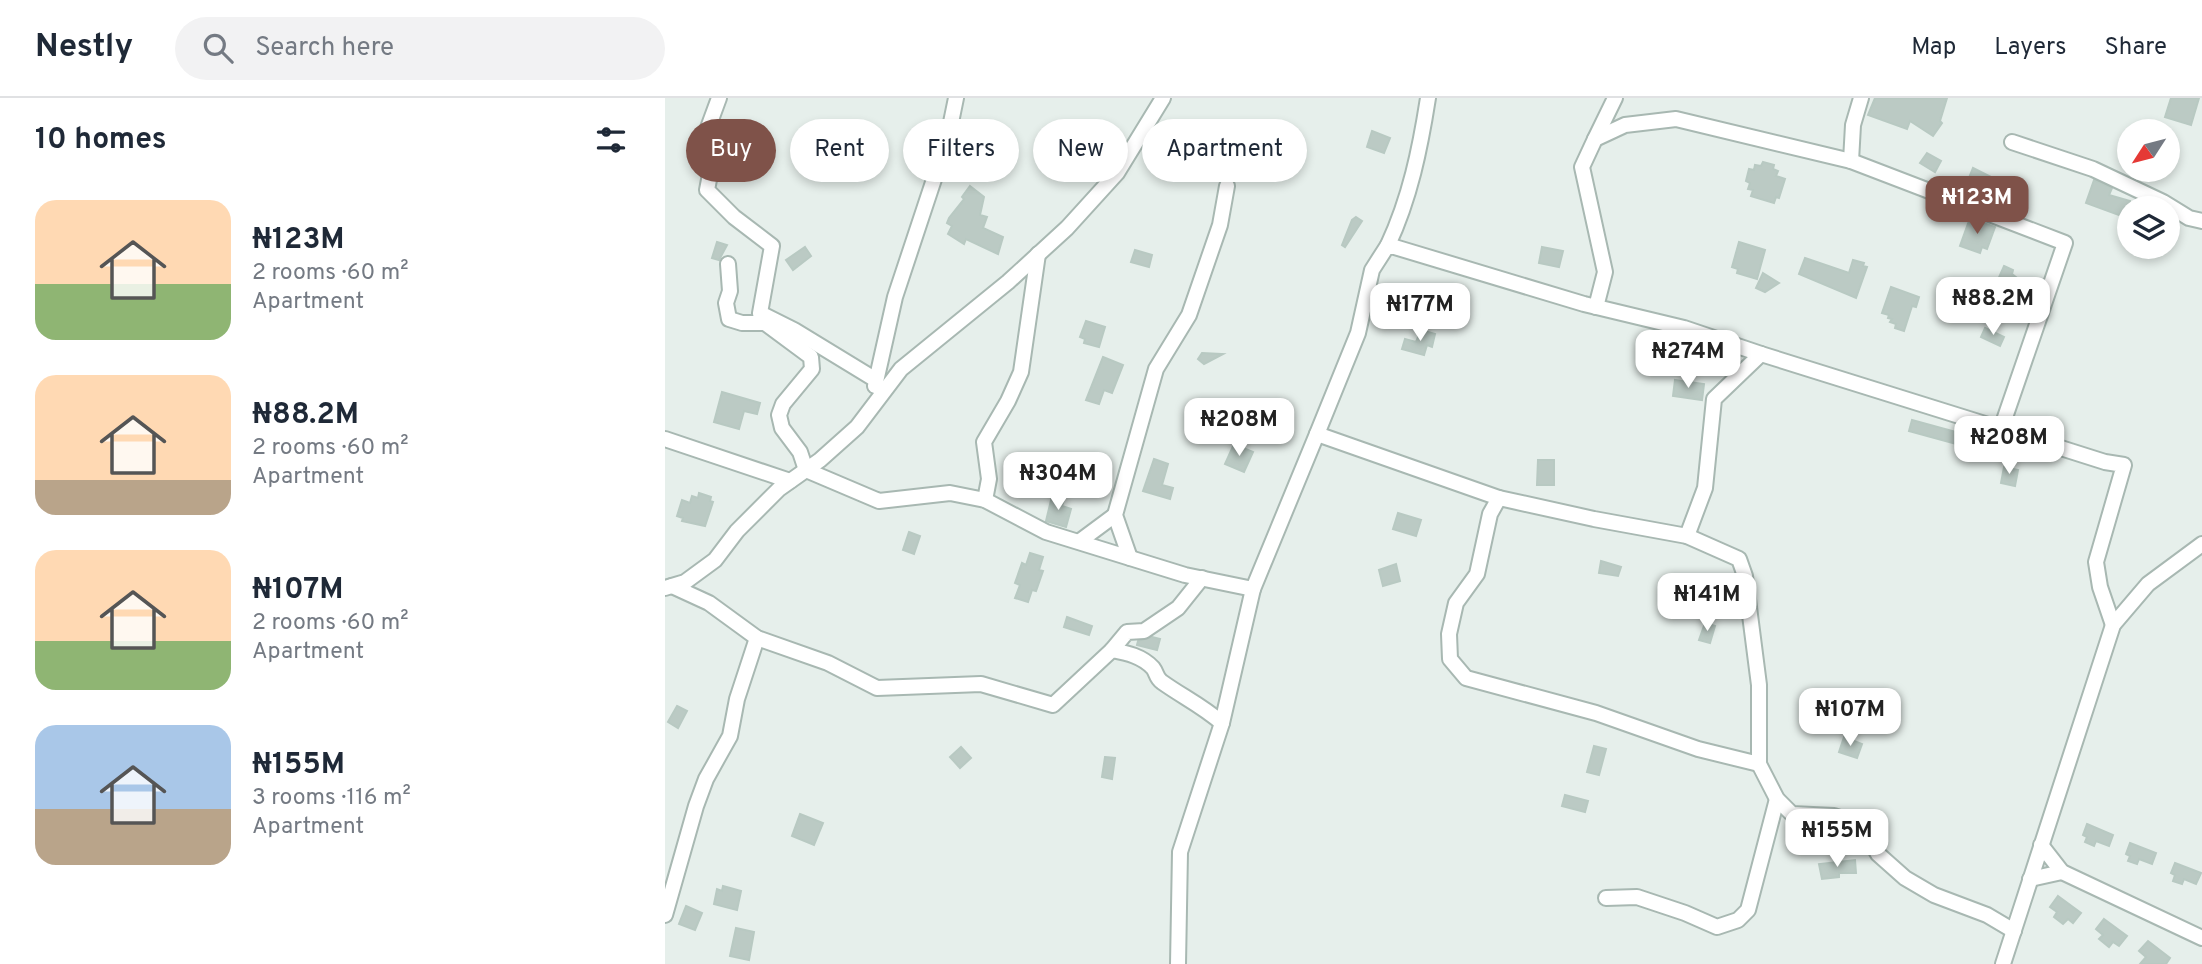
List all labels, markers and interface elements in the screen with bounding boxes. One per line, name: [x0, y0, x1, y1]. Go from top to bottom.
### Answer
search box: [175, 17, 665, 80]
text: Nestly: [35, 27, 133, 69]
icon: search: [199, 29, 237, 67]
text: Search here: [255, 32, 394, 65]
text: Map: [1911, 33, 1956, 63]
text: Layers: [1994, 33, 2066, 63]
text: Share: [2104, 33, 2167, 63]
chip: Buy: [686, 119, 776, 182]
chip: Rent: [790, 119, 889, 182]
chip: Filters: [903, 119, 1019, 182]
chip: New: [1033, 119, 1128, 182]
chip: Apartment: [1142, 119, 1307, 182]
north arrow: [2117, 119, 2181, 182]
map controls: [2117, 119, 2180, 259]
icon: filters: [592, 121, 630, 159]
text: 10 homes: [35, 122, 166, 159]
pin: ₦123M: [1928, 176, 2026, 236]
text: ₦123M: [1942, 184, 2012, 213]
button: layers: [2117, 196, 2180, 259]
text: ₦123M: [252, 222, 345, 259]
icon: home: [91, 228, 175, 312]
text: 2 rooms · 60 m²: [252, 259, 409, 288]
pin: ₦88.2M: [1936, 278, 2050, 337]
pin: ₦177M: [1371, 284, 1469, 343]
text: ₦88.2M: [1952, 285, 2034, 314]
text: Apartment: [252, 288, 364, 317]
text: ₦177M: [1386, 291, 1454, 320]
pin: ₦274M: [1639, 330, 1737, 390]
text: ₦274M: [1651, 338, 1725, 367]
text: ₦88.2M: [252, 397, 359, 434]
pin: ₦208M: [1190, 398, 1288, 458]
icon: home: [91, 403, 175, 487]
text: ₦208M: [1200, 406, 1278, 435]
pin: ₦208M: [1960, 416, 2058, 476]
text: ₦208M: [1970, 424, 2048, 453]
text: 2 rooms · 60 m²: [252, 434, 409, 463]
pin: ₦304M: [1009, 452, 1107, 512]
text: ₦304M: [1019, 460, 1097, 489]
text: Apartment: [252, 463, 364, 492]
text: ₦107M: [252, 572, 344, 609]
pin: ₦141M: [1658, 574, 1756, 633]
icon: home: [91, 578, 175, 662]
text: ₦141M: [1673, 581, 1741, 610]
text: 2 rooms · 60 m²: [252, 609, 409, 638]
text: Apartment: [252, 638, 364, 667]
pin: ₦107M: [1801, 688, 1899, 748]
text: ₦107M: [1815, 696, 1885, 725]
text: ₦155M: [252, 747, 345, 784]
icon: home: [91, 753, 175, 837]
text: 3 rooms · 116 m²: [252, 784, 411, 813]
pin: ₦155M: [1788, 810, 1886, 869]
text: Apartment: [252, 813, 364, 842]
text: ₦155M: [1801, 817, 1873, 846]

